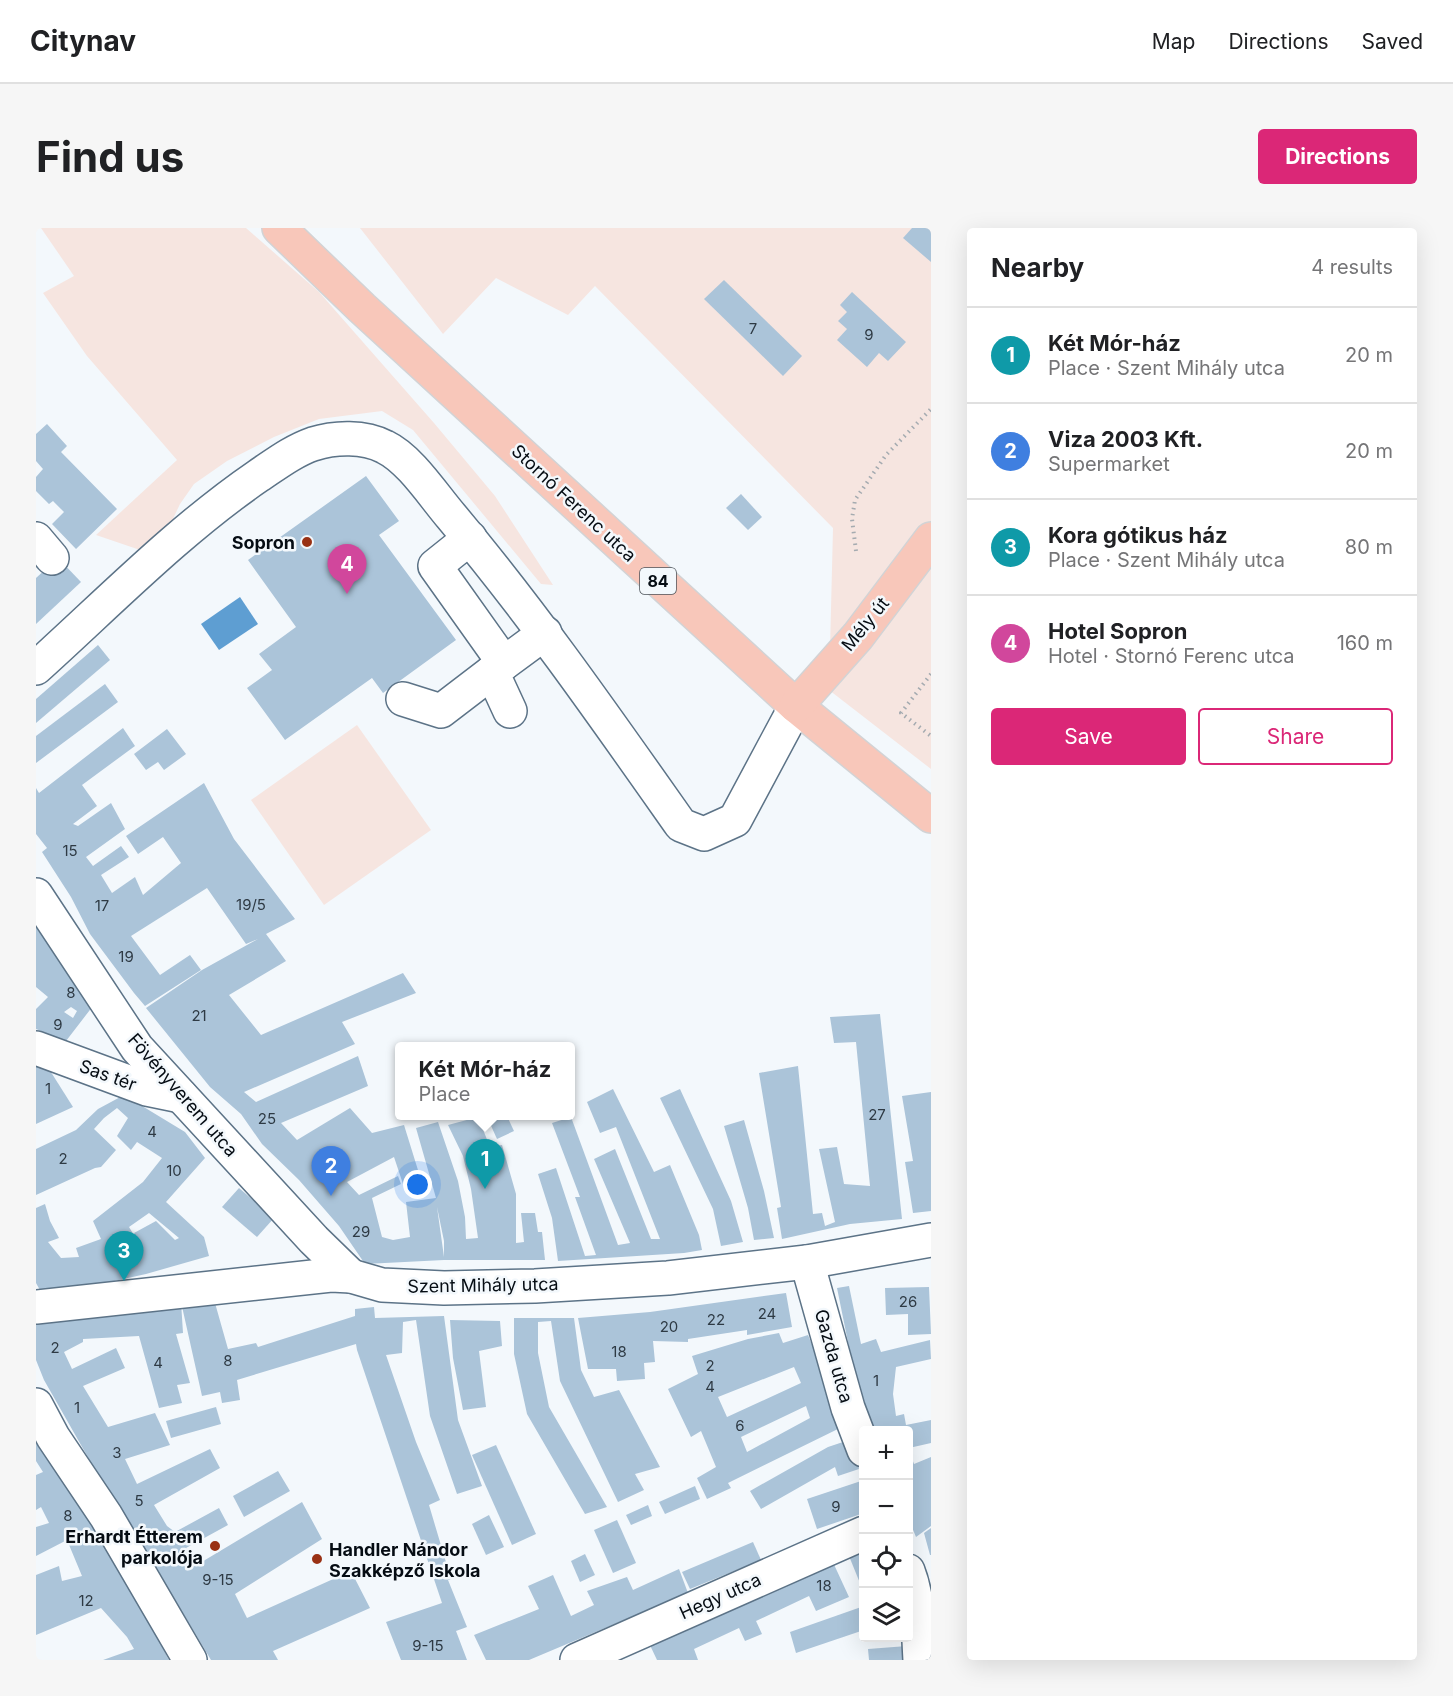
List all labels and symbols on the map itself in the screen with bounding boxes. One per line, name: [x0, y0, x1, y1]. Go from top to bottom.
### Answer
house number: 7: [749, 319, 757, 338]
house number: 9: [864, 325, 874, 344]
street label: Stornó Ferenc utca: [508, 440, 640, 566]
place label: Sopron: [232, 532, 295, 553]
marker: Sopron: [300, 535, 314, 549]
pin: 4: [328, 544, 366, 594]
road number: 84: [640, 568, 676, 594]
street label: Mély út: [837, 593, 893, 655]
house number: 15: [62, 841, 78, 860]
house number: 19/5: [236, 895, 266, 914]
house number: 17: [95, 896, 109, 915]
house number: 19: [118, 947, 134, 966]
house number: 8: [66, 983, 76, 1002]
house number: 21: [191, 1006, 207, 1025]
house number: 9: [53, 1015, 63, 1034]
street label: Fövényverem utca: [124, 1029, 242, 1161]
street label: Sas tér: [77, 1055, 140, 1095]
house number: 1: [45, 1079, 51, 1098]
house number: 27: [868, 1105, 886, 1124]
house number: 25: [258, 1109, 276, 1128]
house number: 4: [147, 1122, 157, 1141]
pin: 1: [466, 1140, 504, 1189]
pin: 2: [312, 1146, 350, 1196]
house number: 2: [58, 1149, 68, 1168]
house number: 10: [166, 1161, 182, 1180]
your location: [403, 1170, 432, 1199]
house number: 29: [352, 1222, 370, 1241]
pin: 3: [104, 1232, 143, 1281]
street label: Szent Mihály utca: [407, 1273, 559, 1297]
house number: 26: [899, 1292, 917, 1311]
house number: 24: [758, 1304, 776, 1323]
street label: Gazda utca: [811, 1307, 857, 1405]
house number: 22: [707, 1310, 725, 1329]
house number: 20: [660, 1317, 678, 1336]
house number: 2: [50, 1338, 60, 1357]
house number: 18: [611, 1342, 627, 1361]
house number: 8: [223, 1351, 233, 1370]
house number: 4: [153, 1353, 163, 1372]
house number: 2: [705, 1356, 715, 1375]
house number: 1: [873, 1371, 879, 1390]
house number: 4: [705, 1377, 715, 1396]
house number: 1: [74, 1398, 80, 1417]
house number: 6: [735, 1416, 745, 1435]
house number: 3: [112, 1443, 122, 1462]
house number: 5: [134, 1491, 144, 1510]
house number: 9: [831, 1497, 841, 1516]
house number: 8: [63, 1506, 73, 1525]
place label: Erhardt Étterem parkolója: [65, 1526, 203, 1568]
marker: Erhardt Étterem parkolója: [208, 1539, 222, 1553]
place label: Handler Nándor Szakképző Iskola: [329, 1539, 481, 1581]
marker: Handler Nándor Szakképző Iskola: [310, 1552, 324, 1566]
street label: Hegy utca: [676, 1569, 764, 1623]
house number: 9-15: [202, 1570, 234, 1589]
house number: 18: [816, 1576, 832, 1595]
house number: 12: [78, 1591, 94, 1610]
house number: 9-15: [412, 1636, 444, 1655]

